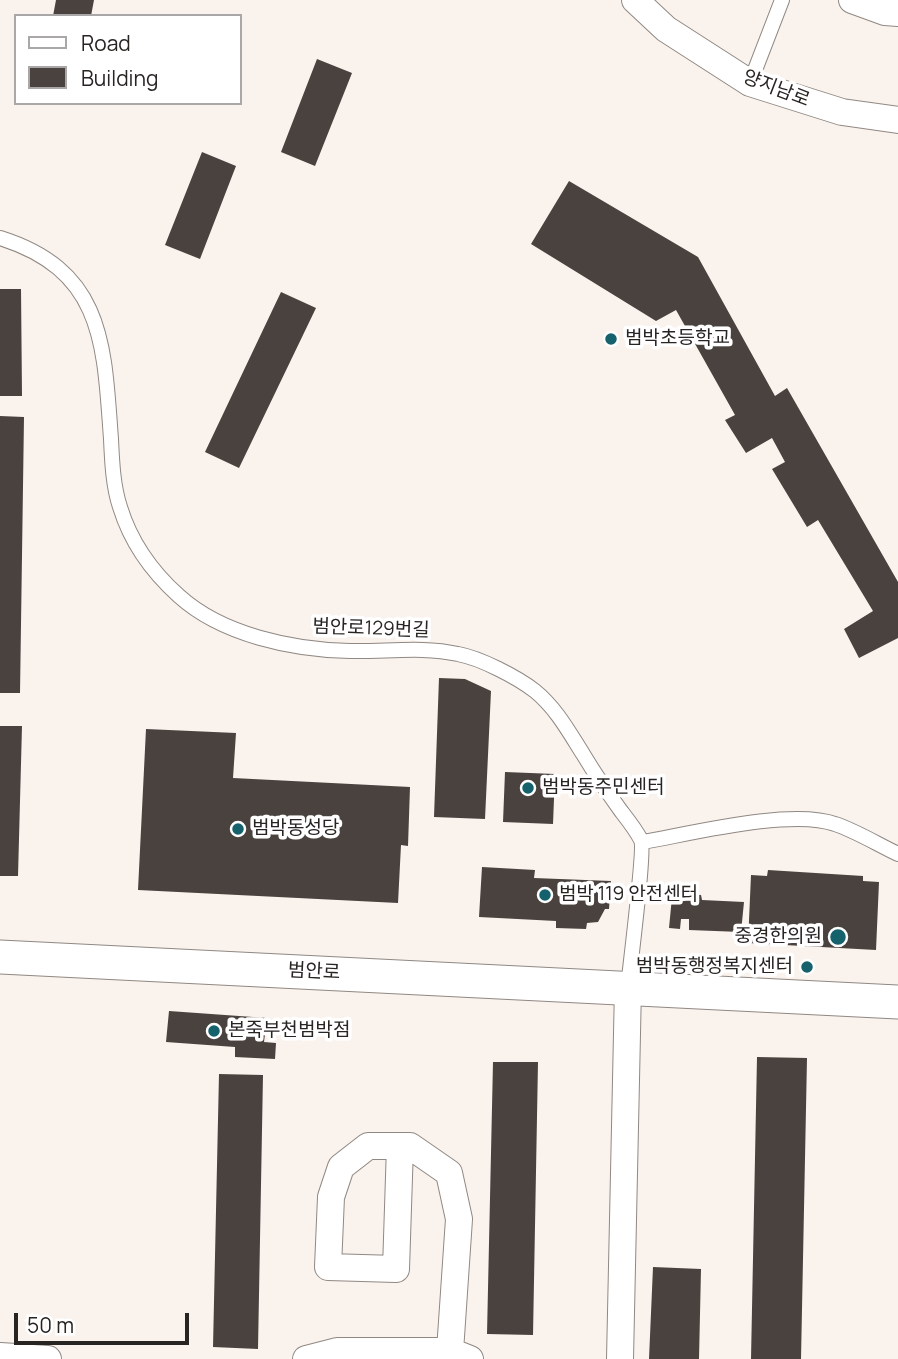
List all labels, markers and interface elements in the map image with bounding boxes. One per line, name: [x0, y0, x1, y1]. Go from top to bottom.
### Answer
legend: [14, 14, 242, 105]
text: Road: [81, 29, 131, 57]
text: Building: [81, 64, 158, 92]
street label: 양지남로: [739, 66, 813, 112]
place label: 범박초등학교: [625, 328, 730, 350]
marker: 범박초등학교: [603, 331, 619, 347]
street label: 범안로129번길: [312, 616, 430, 642]
place label: 범박동주민센터: [542, 777, 664, 799]
marker: 범박동주민센터: [520, 780, 536, 796]
place label: 범박동성당: [252, 818, 339, 840]
marker: 범박동성당: [230, 821, 246, 837]
place label: 범박 119 안전센터: [559, 884, 698, 906]
marker: 범박 119 안전센터: [537, 887, 553, 903]
place label: 중경한의원: [735, 926, 822, 948]
marker: 중경한의원: [828, 927, 848, 947]
place label: 범박동행정복지센터: [636, 956, 793, 978]
street label: 범안로: [287, 959, 341, 985]
marker: 범박동행정복지센터: [799, 959, 815, 975]
place label: 본죽부천범박점: [228, 1020, 350, 1042]
marker: 본죽부천범박점: [206, 1023, 222, 1039]
scale bar: [18, 1300, 192, 1344]
text: 50 m: [27, 1311, 74, 1339]

